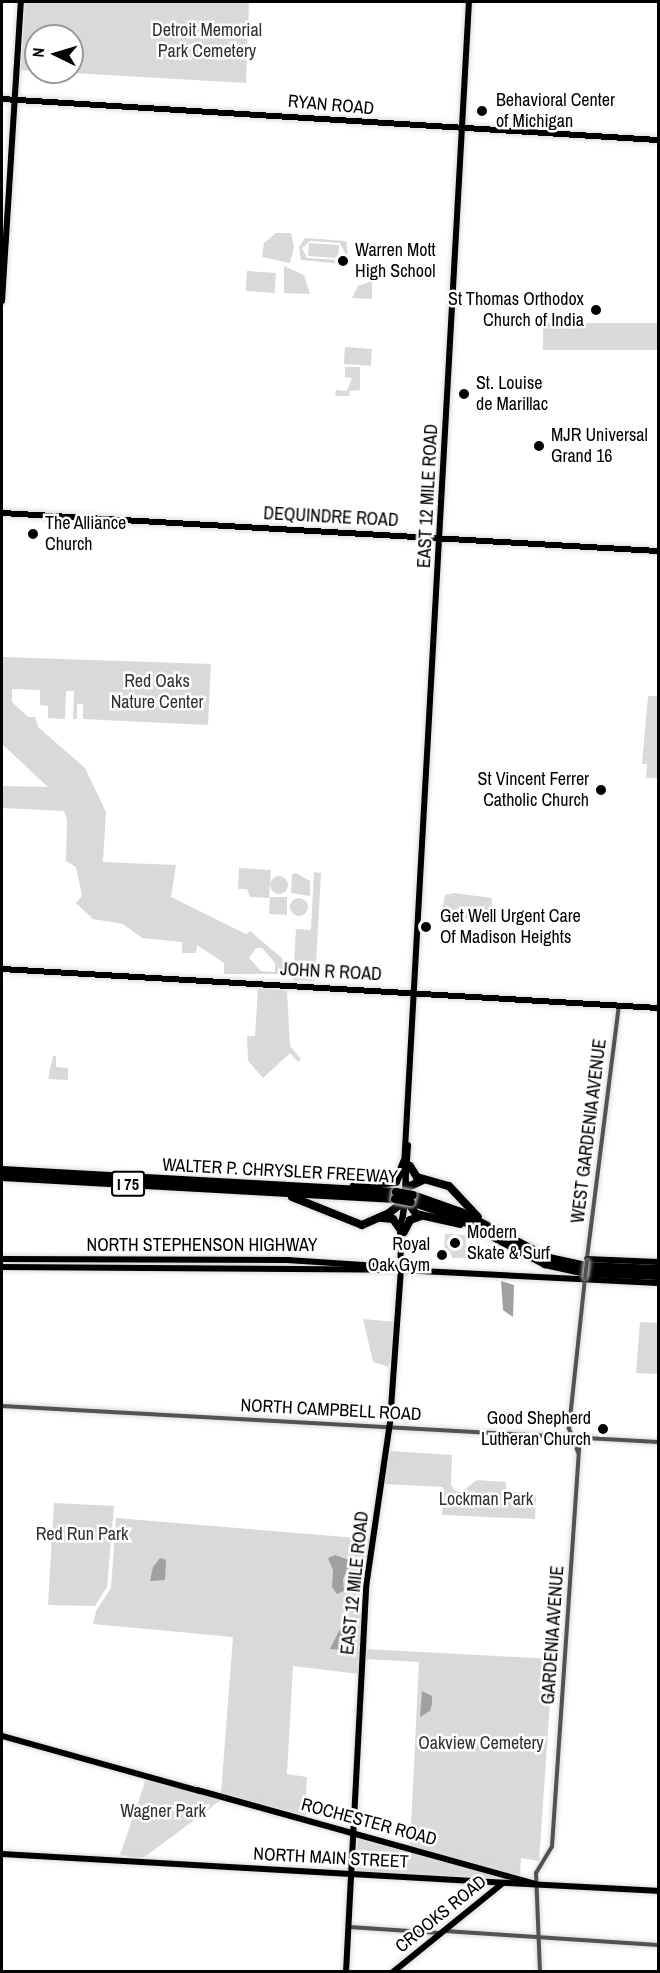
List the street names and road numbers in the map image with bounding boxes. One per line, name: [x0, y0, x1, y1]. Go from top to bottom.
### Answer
street label: RYAN ROAD: [287, 90, 375, 120]
street label: EAST 12 MILE ROAD: [413, 423, 443, 569]
street label: DEQUINDRE ROAD: [263, 503, 399, 531]
street label: JOHN R ROAD: [280, 959, 382, 985]
street label: WEST GARDENIA AVENUE: [567, 1037, 611, 1225]
street label: WALTER P. CHRYSLER FREEWAY: [162, 1154, 398, 1188]
road number: I 75: [110, 1171, 146, 1197]
street label: NORTH STEPHENSON HIGHWAY: [86, 1234, 318, 1256]
street label: NORTH CAMPBELL ROAD: [240, 1394, 422, 1426]
street label: EAST 12 MILE ROAD: [337, 1510, 373, 1656]
street label: GARDENIA AVENUE: [537, 1564, 569, 1706]
street label: ROCHESTER ROAD: [299, 1794, 439, 1850]
street label: NORTH MAIN STREET: [253, 1843, 409, 1873]
street label: CROOKS ROAD: [391, 1871, 491, 1957]

